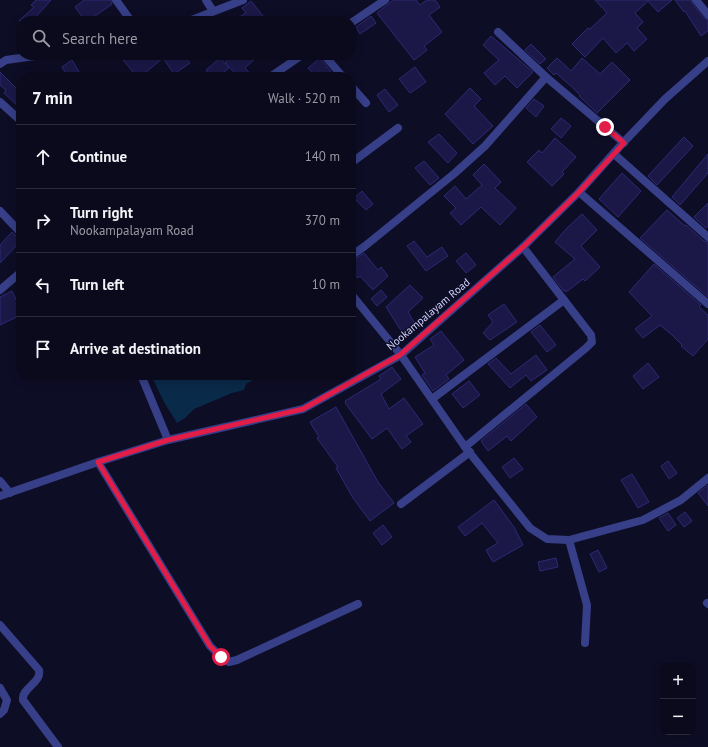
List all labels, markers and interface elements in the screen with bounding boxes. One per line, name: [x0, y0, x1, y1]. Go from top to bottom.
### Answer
search box: [16, 16, 356, 60]
icon: search: [30, 27, 52, 49]
text: Search here: [62, 29, 138, 48]
text: 7 min: [32, 87, 73, 109]
text: Walk · 520 m: [268, 90, 340, 107]
route end: [596, 118, 614, 136]
icon: ahead: [32, 146, 54, 168]
text: Continue: [70, 147, 127, 166]
text: 140 m: [305, 148, 340, 165]
text: Turn right: [70, 203, 133, 222]
icon: right: [32, 210, 54, 232]
text: 370 m: [305, 212, 340, 229]
text: Nookampalayam Road: [70, 222, 194, 239]
icon: left: [32, 274, 54, 296]
text: Turn left: [70, 275, 124, 294]
street label: Nookampalayam Road: [383, 275, 473, 353]
text: 10 m: [312, 276, 340, 293]
icon: arrive: [32, 338, 54, 360]
text: Arrive at destination: [70, 339, 201, 358]
route start: [212, 648, 230, 666]
map controls: [660, 663, 696, 735]
button: +: [660, 663, 696, 699]
button: −: [660, 699, 696, 735]

